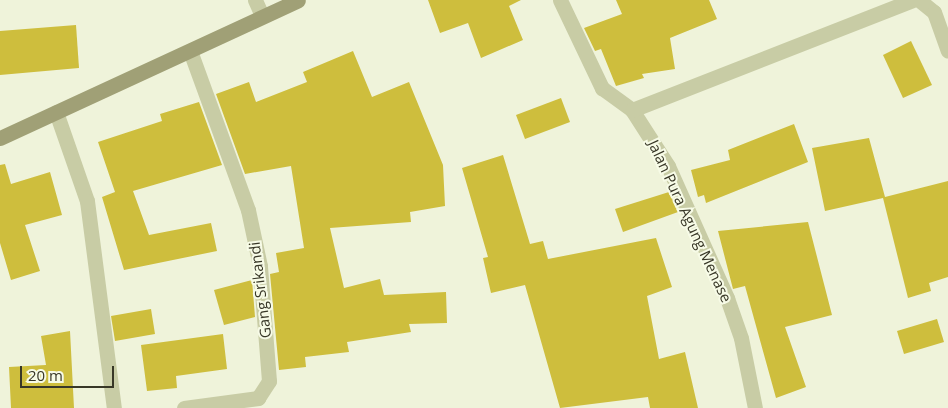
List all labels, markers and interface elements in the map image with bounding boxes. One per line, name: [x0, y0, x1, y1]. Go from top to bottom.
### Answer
street label: Jalan Pura Agung Menase: [644, 137, 736, 305]
street label: Gang Srikandi: [245, 241, 275, 339]
scale bar: [22, 356, 116, 388]
text: 20 m: [28, 365, 63, 385]

